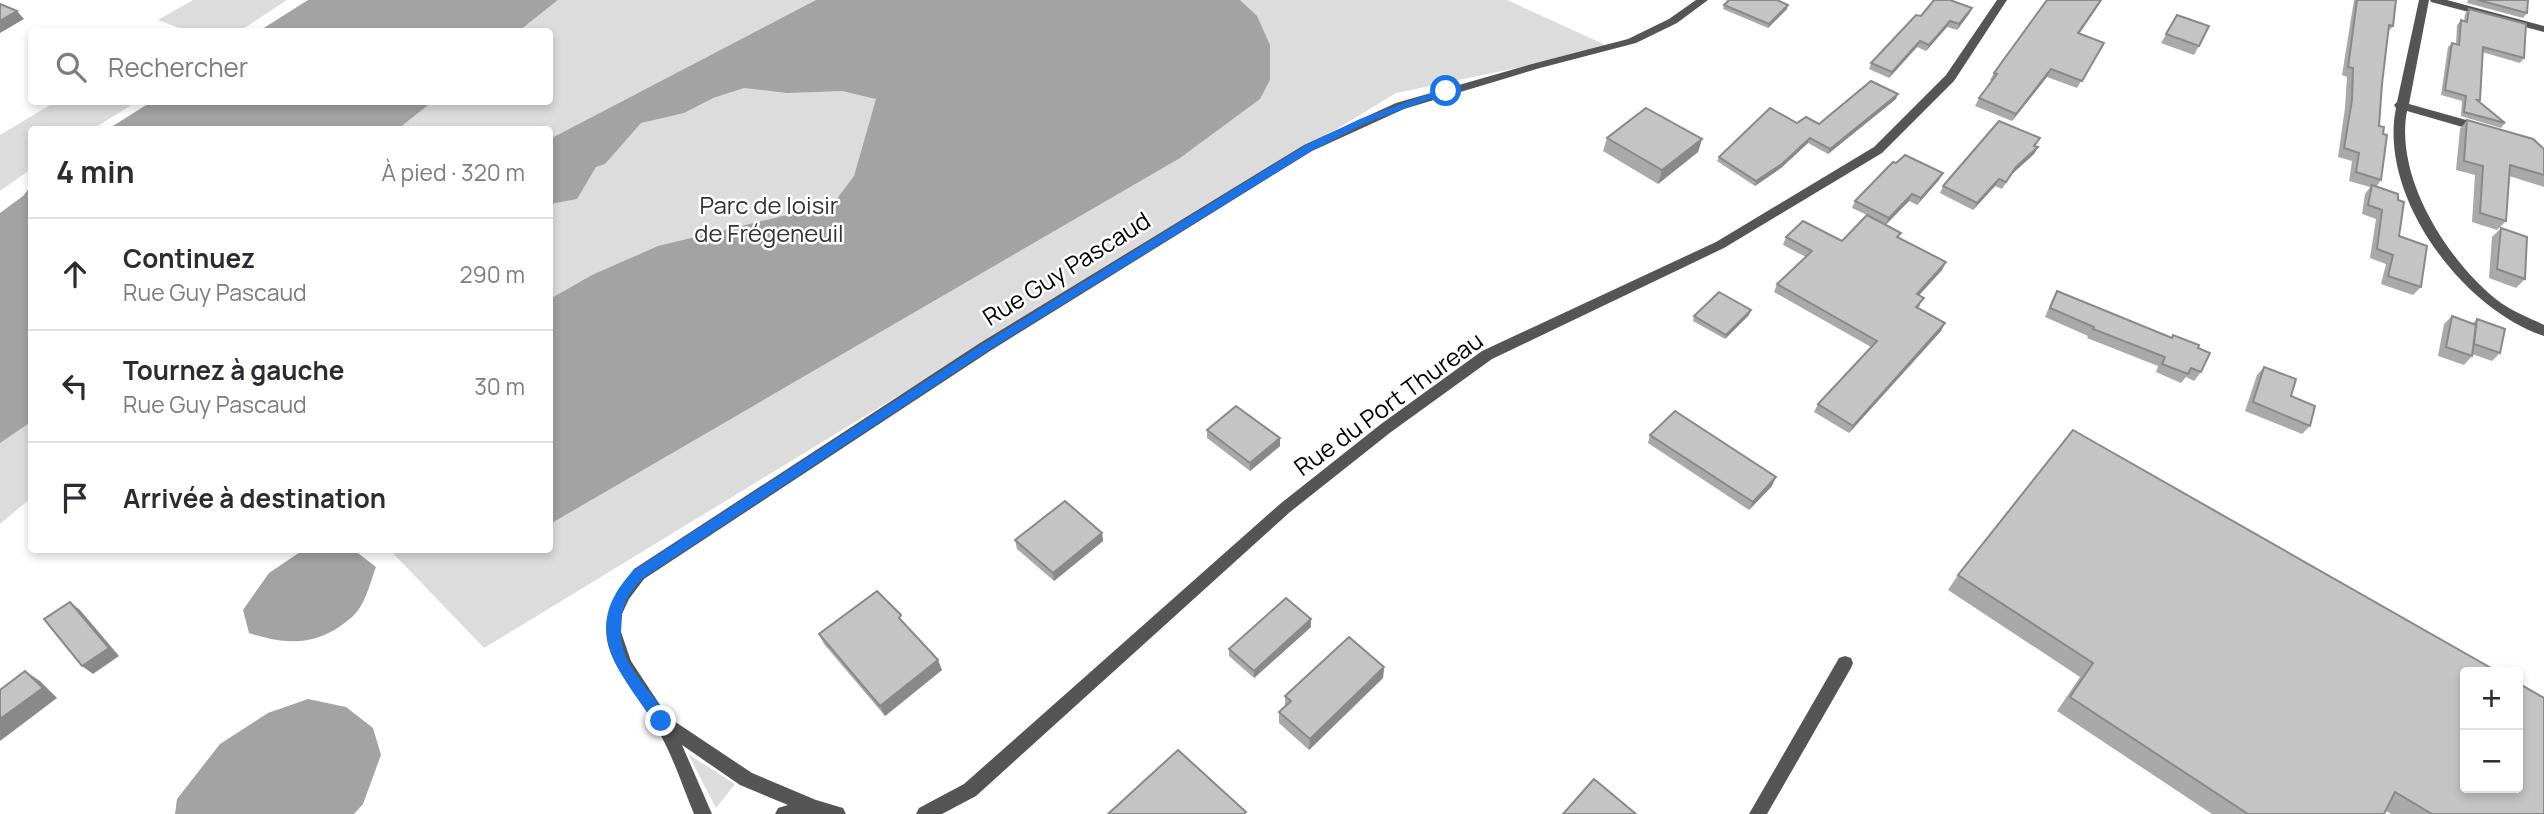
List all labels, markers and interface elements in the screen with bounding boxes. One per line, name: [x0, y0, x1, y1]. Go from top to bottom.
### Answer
search box: [28, 28, 553, 105]
icon: search: [52, 48, 90, 86]
text: Rechercher: [108, 49, 248, 85]
route start: [1430, 75, 1461, 106]
text: 4 min: [56, 151, 134, 192]
text: À pied · 320 m: [381, 156, 525, 188]
park label: Parc de loisir de Frégeneuil: [694, 188, 844, 249]
street label: Rue Guy Pascaud: [976, 203, 1156, 333]
text: Continuez: [123, 240, 255, 276]
icon: ahead: [56, 255, 94, 293]
text: 290 m: [459, 258, 525, 290]
text: Rue Guy Pascaud: [123, 276, 307, 308]
street label: Rue du Port Thureau: [1287, 323, 1489, 483]
text: Tournez à gauche: [123, 352, 344, 388]
icon: left: [56, 367, 94, 405]
text: 30 m: [474, 370, 525, 402]
text: Rue Guy Pascaud: [123, 388, 307, 420]
icon: arrive: [56, 479, 94, 517]
text: Arrivée à destination: [123, 480, 386, 516]
map controls: [2460, 667, 2523, 793]
button: +: [2460, 667, 2523, 730]
route end: [645, 705, 676, 736]
button: −: [2460, 730, 2523, 793]

